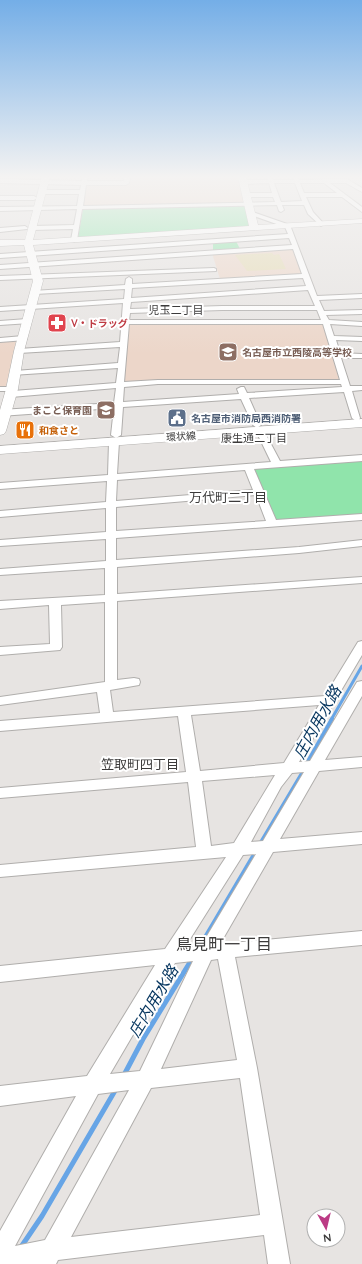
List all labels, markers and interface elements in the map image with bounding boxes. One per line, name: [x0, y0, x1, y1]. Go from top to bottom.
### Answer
district label: 児玉二丁目: [149, 303, 204, 317]
pharmacy icon: V・ドラッグ: [46, 312, 68, 334]
place label: V・ドラッグ: [71, 317, 128, 330]
school or university icon: 名古屋市立西陵高等学校: [217, 341, 239, 363]
place label: 名古屋市立西陵高等学校: [242, 346, 352, 359]
school or university icon: まこと保育園: [95, 399, 117, 421]
place label: まこと保育園: [32, 404, 92, 417]
public building icon: 名古屋市消防局西消防署: [166, 407, 188, 429]
place label: 名古屋市消防局西消防署: [191, 412, 301, 425]
restaurant icon: 和食さと: [14, 419, 36, 441]
place label: 和食さと: [39, 424, 79, 437]
street label: 環状線: [166, 429, 196, 444]
district label: 康生通二丁目: [221, 431, 287, 445]
district label: 万代町二丁目: [189, 489, 267, 505]
water label: 庄内用水路: [289, 680, 346, 762]
district label: 笠取町四丁目: [101, 756, 179, 772]
district label: 鳥見町一丁目: [176, 934, 272, 954]
water label: 庄内用水路: [124, 960, 183, 1040]
north arrow: [306, 1208, 346, 1248]
text: N: [322, 1230, 332, 1245]

